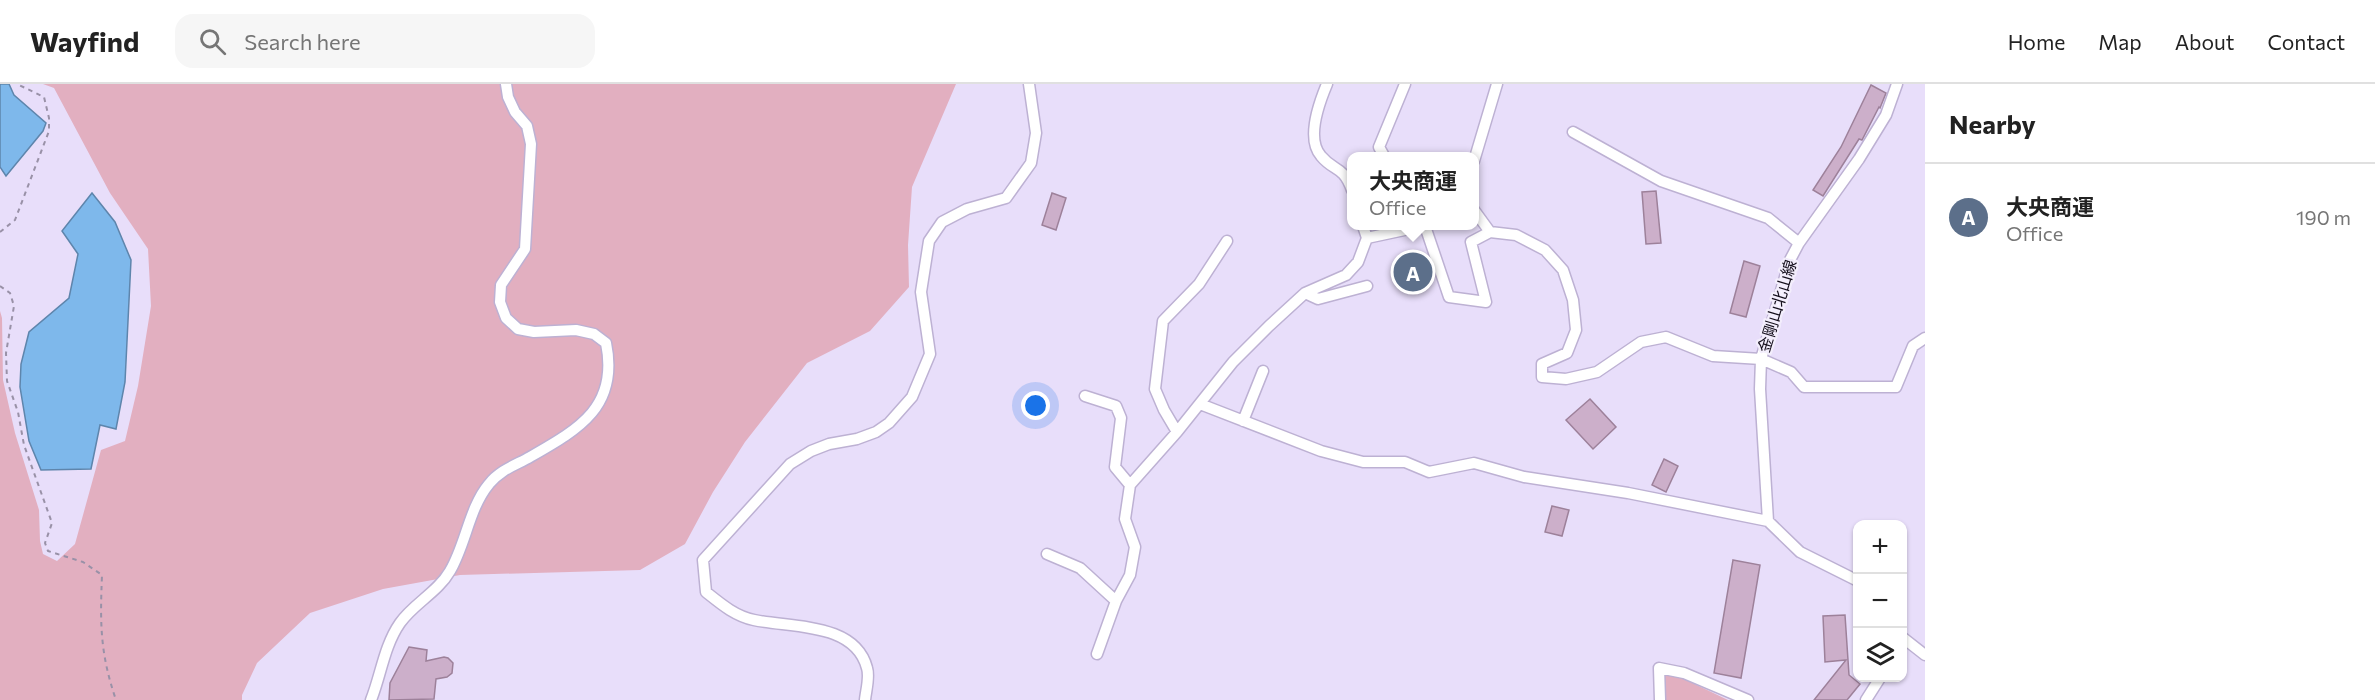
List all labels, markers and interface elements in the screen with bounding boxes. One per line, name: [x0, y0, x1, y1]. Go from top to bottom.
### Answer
search box: [175, 14, 595, 68]
text: Wayfind: [30, 24, 139, 58]
icon: search: [196, 25, 229, 58]
text: Search here: [244, 28, 361, 55]
text: Home: [2008, 29, 2065, 54]
text: Map: [2098, 29, 2142, 54]
text: About: [2175, 29, 2234, 54]
text: Contact: [2267, 29, 2345, 54]
text: Nearby: [1949, 108, 2036, 139]
popup: [1347, 152, 1479, 230]
text: 大央商運: [1369, 167, 1457, 194]
text: 大央商運: [2006, 193, 2094, 220]
text: Office: [1369, 195, 1426, 219]
text: A: [1961, 205, 1976, 229]
text: 190 m: [2296, 205, 2351, 229]
text: Office: [2006, 221, 2063, 245]
pin: A: [1394, 250, 1432, 294]
street label: 金剛山北山線: [1753, 257, 1800, 355]
your location: [1021, 391, 1050, 420]
map controls: [1853, 520, 1907, 682]
button: +: [1853, 520, 1907, 574]
button: −: [1853, 574, 1907, 628]
button: layers: [1853, 628, 1907, 682]

